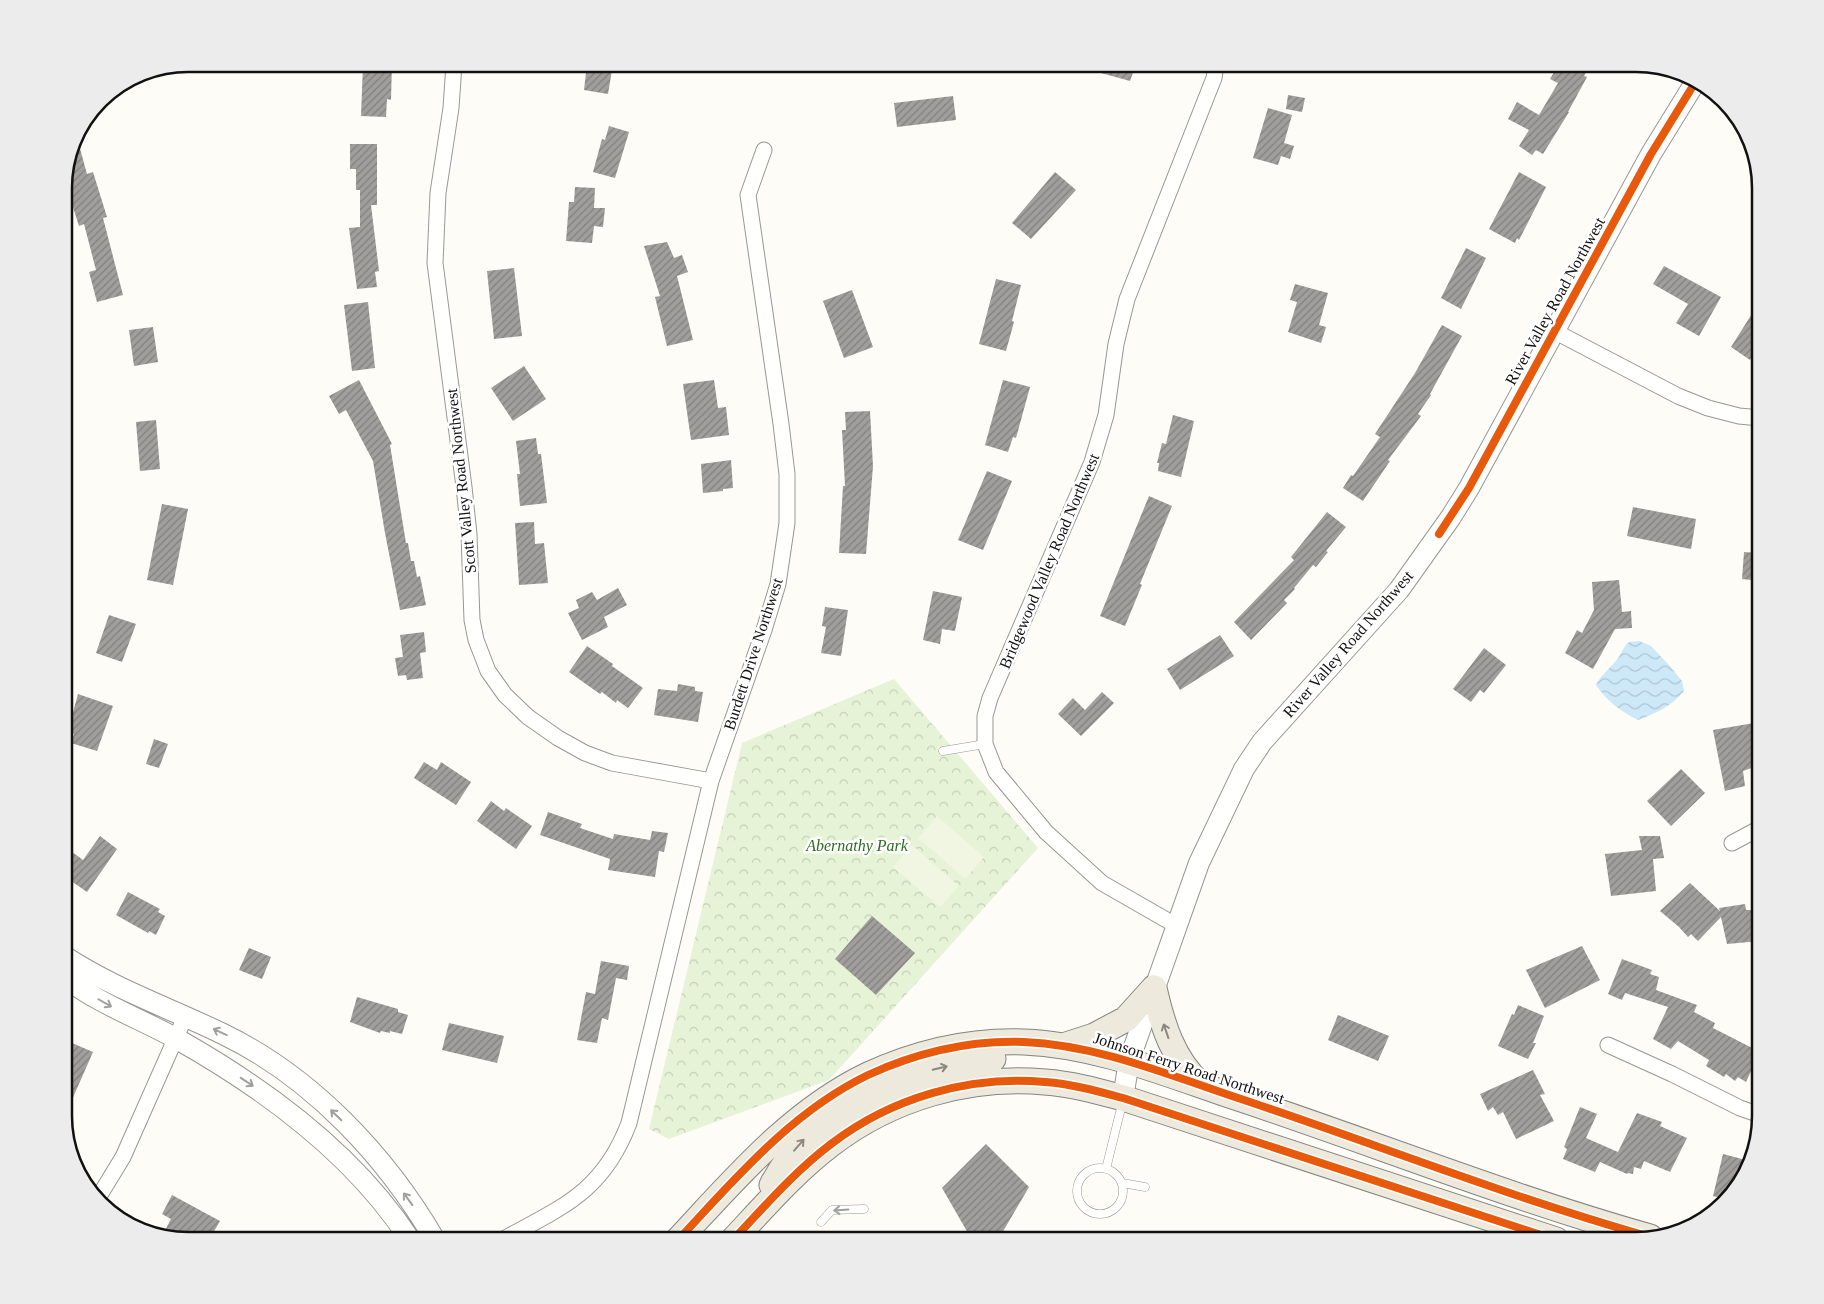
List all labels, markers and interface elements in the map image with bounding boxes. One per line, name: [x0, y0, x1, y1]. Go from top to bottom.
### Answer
street label: River Valley Road Northwest: [1502, 214, 1609, 388]
street label: Scott Valley Road Northwest: [443, 387, 480, 574]
street label: Bridgewood Valley Road Northwest: [996, 450, 1103, 672]
street label: River Valley Road Northwest: [1280, 567, 1417, 721]
street label: Burdett Drive Northwest: [720, 575, 786, 732]
park label: Abernathy Park: [805, 837, 909, 855]
one-way arrow: [97, 999, 112, 1009]
one-way arrow: [1161, 1024, 1170, 1039]
one-way arrow: [212, 1027, 227, 1037]
street label: Johnson Ferry Road Northwest: [1091, 1029, 1287, 1108]
one-way arrow: [931, 1063, 947, 1072]
one-way arrow: [240, 1077, 254, 1087]
one-way arrow: [329, 1109, 342, 1121]
one-way arrow: [794, 1138, 805, 1151]
one-way arrow: [403, 1193, 414, 1206]
one-way arrow: [833, 1205, 849, 1215]

